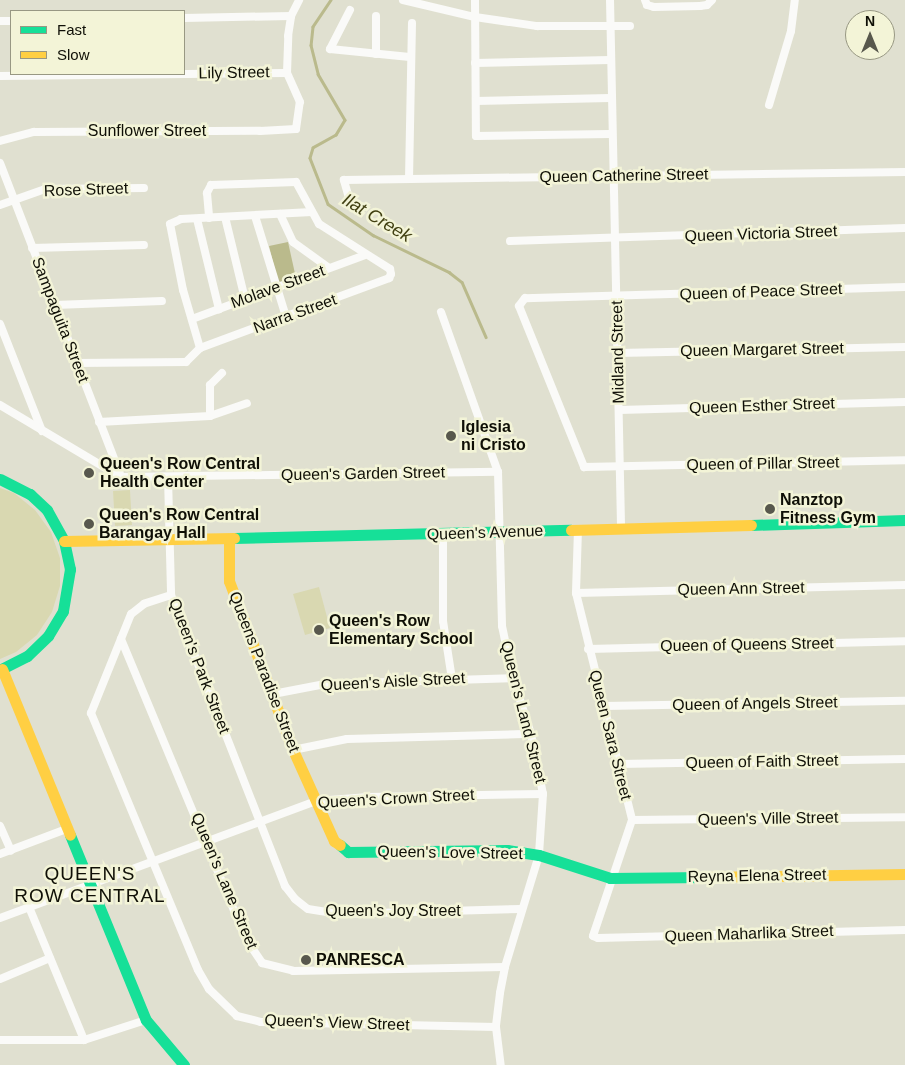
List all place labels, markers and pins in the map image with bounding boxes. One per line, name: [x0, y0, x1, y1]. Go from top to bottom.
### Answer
place label: Iglesia ni Cristo: [461, 417, 526, 455]
marker: Iglesia ni Cristo: [445, 430, 457, 442]
place label: Queen's Row Central Health Center: [100, 454, 260, 492]
marker: Queen's Row Central Health Center: [82, 466, 96, 480]
place label: Nanztop Fitness Gym: [780, 490, 876, 528]
marker: Nanztop Fitness Gym: [764, 503, 776, 515]
place label: Queen's Row Central Barangay Hall: [99, 505, 259, 543]
marker: Queen's Row Central Barangay Hall: [83, 518, 95, 530]
place label: Queen's Row Elementary School: [329, 611, 473, 649]
marker: Queen's Row Elementary School: [313, 624, 325, 636]
place label: PANRESCA: [316, 950, 405, 970]
marker: PANRESCA: [300, 954, 312, 966]

